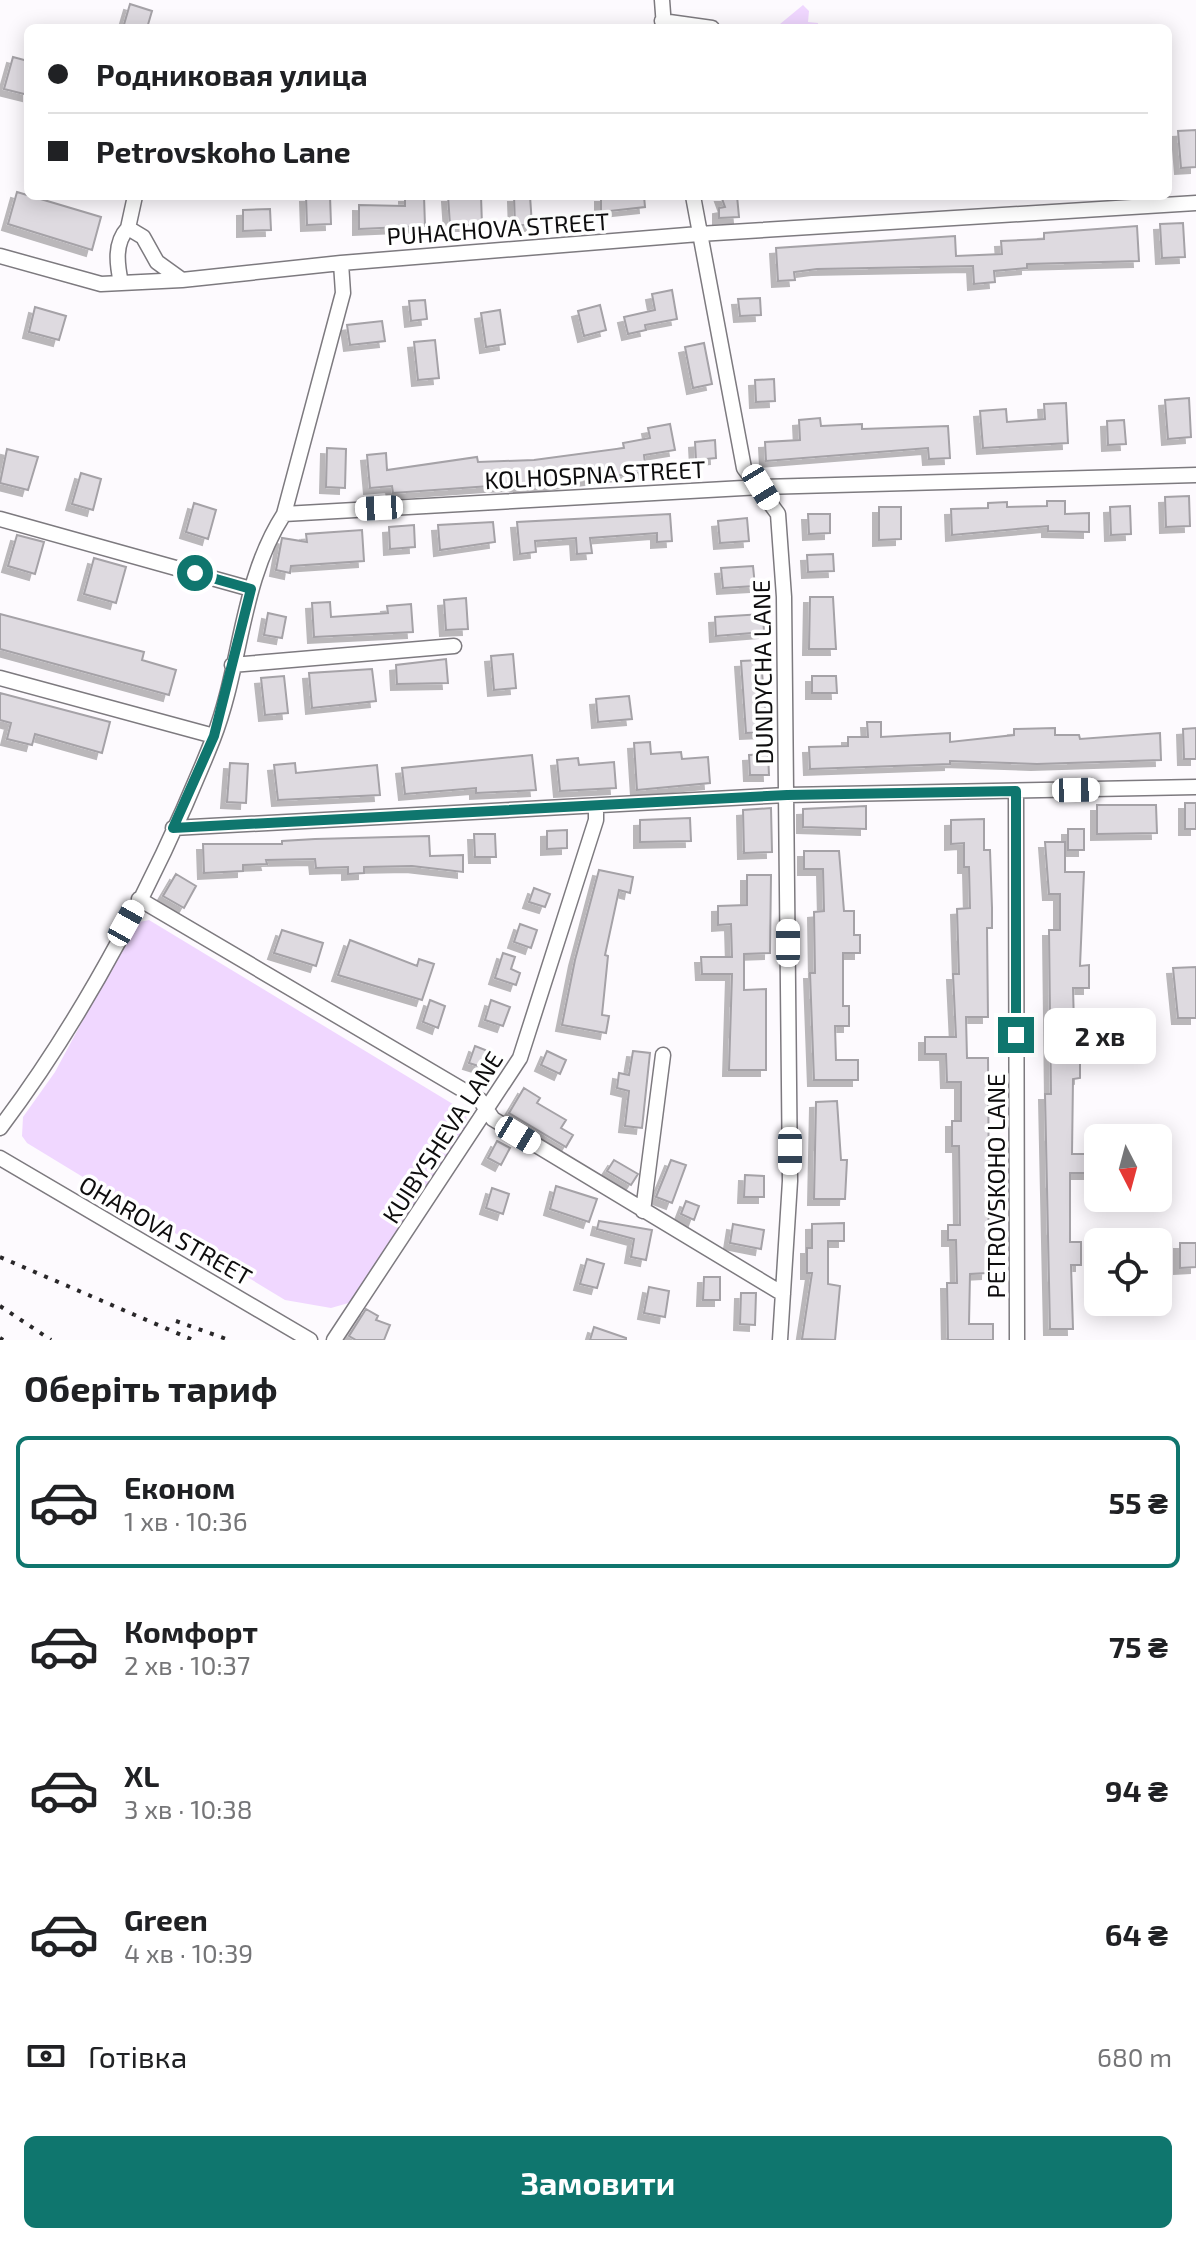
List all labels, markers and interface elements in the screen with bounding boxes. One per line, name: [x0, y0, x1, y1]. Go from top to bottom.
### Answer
text: Родниковая улица: [96, 56, 368, 92]
text: Petrovskoho Lane: [96, 133, 351, 169]
street label: PUHACHOVA STREET: [386, 206, 610, 250]
street label: KOLHOSPNA STREET: [484, 454, 706, 494]
car: [738, 460, 784, 514]
car: [354, 495, 404, 521]
route start: [177, 555, 213, 591]
street label: DUNDYCHA LANE: [746, 579, 778, 765]
car: [1052, 778, 1100, 802]
car: [104, 896, 148, 950]
car: [776, 919, 800, 967]
callout: 2 хв: [1044, 1007, 1156, 1063]
route end: [998, 1017, 1034, 1053]
text: 2 хв: [1075, 1020, 1125, 1051]
street label: KUIBYSHEVA LANE: [376, 1046, 508, 1228]
street label: PETROVSKOHO LANE: [981, 1073, 1010, 1299]
car: [491, 1112, 545, 1158]
north arrow: [1084, 1124, 1172, 1212]
map controls: [1084, 1124, 1172, 1316]
car: [778, 1127, 802, 1175]
street label: OHAROVA STREET: [75, 1169, 257, 1291]
button: locate: [1084, 1228, 1172, 1316]
text: Оберіть тариф: [24, 1366, 278, 1409]
icon: car: [28, 1466, 100, 1538]
text: Економ: [124, 1469, 235, 1505]
text: 55 ₴: [1108, 1484, 1168, 1520]
text: 1 хв · 10:36: [124, 1505, 248, 1536]
icon: car: [28, 1610, 100, 1682]
text: Комфорт: [124, 1613, 258, 1649]
text: 75 ₴: [1109, 1628, 1168, 1664]
text: 2 хв · 10:37: [124, 1649, 250, 1680]
icon: car: [28, 1754, 100, 1826]
text: XL: [124, 1757, 159, 1793]
text: 94 ₴: [1105, 1772, 1168, 1808]
text: 3 хв · 10:38: [124, 1793, 253, 1824]
icon: car: [28, 1898, 100, 1970]
text: Green: [124, 1901, 208, 1937]
text: 64 ₴: [1105, 1916, 1168, 1952]
text: 4 хв · 10:39: [124, 1937, 253, 1968]
icon: cash: [24, 2034, 68, 2078]
text: Готівка: [88, 2038, 187, 2074]
text: 680 m: [1097, 2041, 1172, 2072]
button: Замовити: [24, 2136, 1172, 2228]

